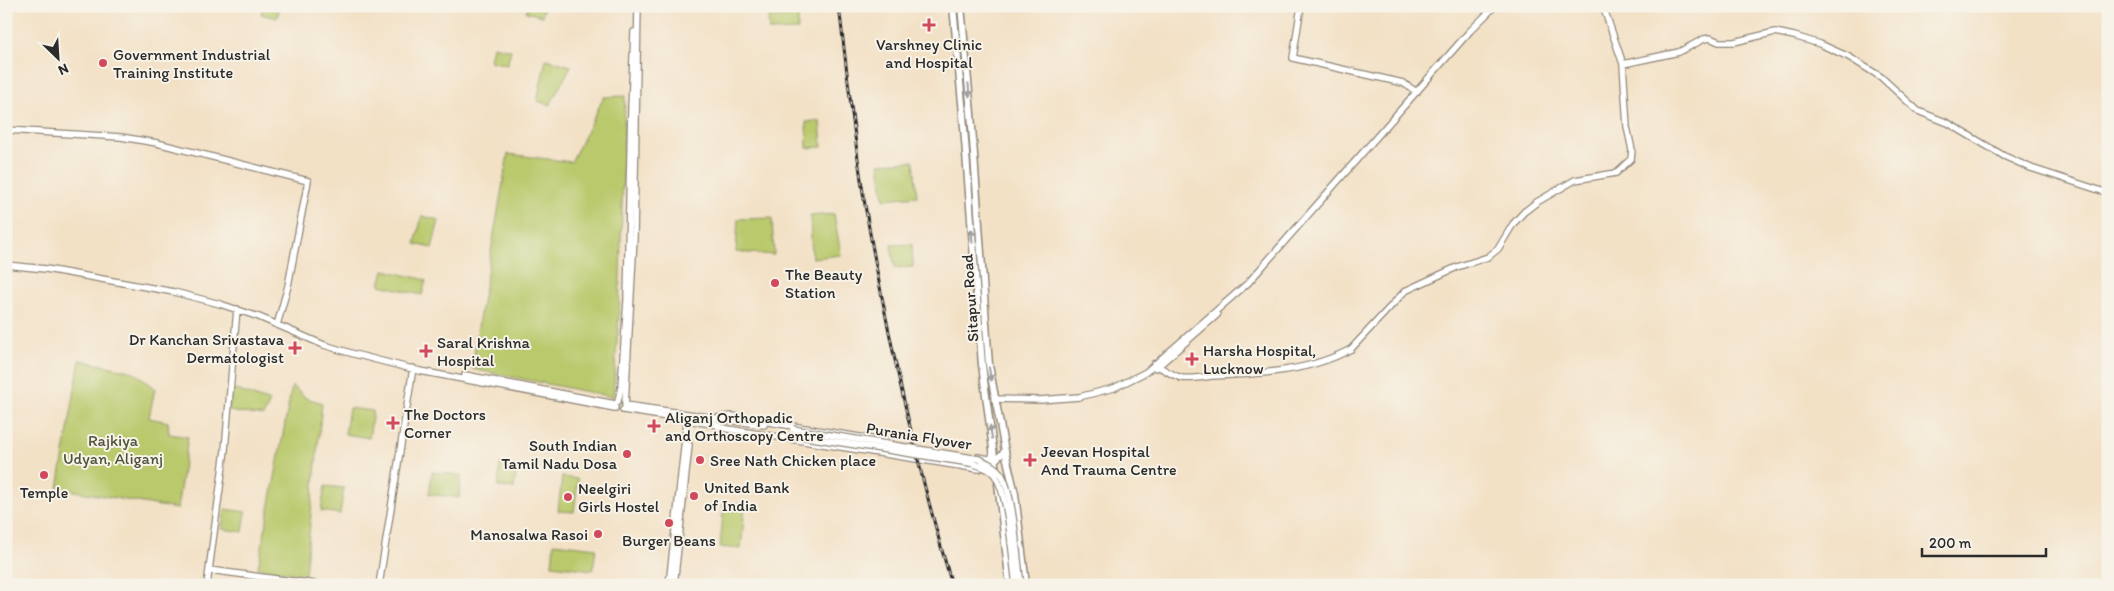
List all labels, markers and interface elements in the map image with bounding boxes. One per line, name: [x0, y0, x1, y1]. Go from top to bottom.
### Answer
marker: Varshney Clinic and Hospital: [922, 18, 936, 32]
north arrow: [32, 32, 82, 82]
place label: Varshney Clinic and Hospital: [876, 35, 982, 72]
place label: Government Industrial Training Institute: [113, 45, 271, 82]
marker: Government Industrial Training Institute: [97, 57, 109, 69]
text: N: [55, 60, 71, 79]
one-way arrow: [965, 82, 973, 98]
one-way arrow: [967, 227, 975, 243]
street label: Sitapur Road: [957, 253, 983, 343]
place label: The Beauty Station: [785, 265, 863, 302]
marker: The Beauty Station: [769, 277, 781, 289]
place label: Dr Kanchan Srivastava Dermatologist: [129, 330, 285, 367]
place label: Saral Krishna Hospital: [437, 333, 530, 370]
marker: Dr Kanchan Srivastava Dermatologist: [288, 341, 302, 355]
place label: Harsha Hospital, Lucknow: [1203, 341, 1316, 378]
marker: Saral Krishna Hospital: [419, 344, 433, 358]
marker: Harsha Hospital, Lucknow: [1185, 352, 1199, 366]
one-way arrow: [987, 366, 995, 382]
place label: The Doctors Corner: [404, 405, 486, 442]
place label: Aliganj Orthopadic and Orthoscopy Centre: [665, 408, 824, 445]
marker: The Doctors Corner: [386, 416, 400, 430]
street label: Purania Flyover: [865, 418, 974, 454]
marker: Aliganj Orthopadic and Orthoscopy Centre: [647, 419, 661, 433]
one-way arrow: [986, 424, 994, 440]
park label: Rajkiya Udyan, Aliganj: [63, 431, 163, 468]
place label: South Indian Tamil Nadu Dosa: [501, 436, 618, 473]
place label: Jeevan Hospital And Trauma Centre: [1041, 442, 1177, 479]
marker: South Indian Tamil Nadu Dosa: [621, 448, 633, 460]
place label: Sree Nath Chicken place: [710, 451, 876, 470]
marker: Jeevan Hospital And Trauma Centre: [1023, 453, 1037, 467]
marker: Sree Nath Chicken place: [694, 454, 706, 466]
marker: Temple: [38, 469, 50, 481]
place label: United Bank of India: [704, 478, 789, 515]
place label: Neelgiri Girls Hostel: [578, 479, 660, 516]
place label: Temple: [20, 483, 68, 502]
marker: United Bank of India: [688, 490, 700, 502]
marker: Neelgiri Girls Hostel: [562, 491, 574, 503]
marker: Burger Beans: [663, 517, 675, 529]
place label: Manosalwa Rasoi: [470, 525, 588, 544]
scale bar: [1922, 526, 2045, 558]
marker: Manosalwa Rasoi: [592, 528, 604, 540]
place label: Burger Beans: [622, 531, 716, 550]
text: 200 m: [1929, 534, 1972, 552]

